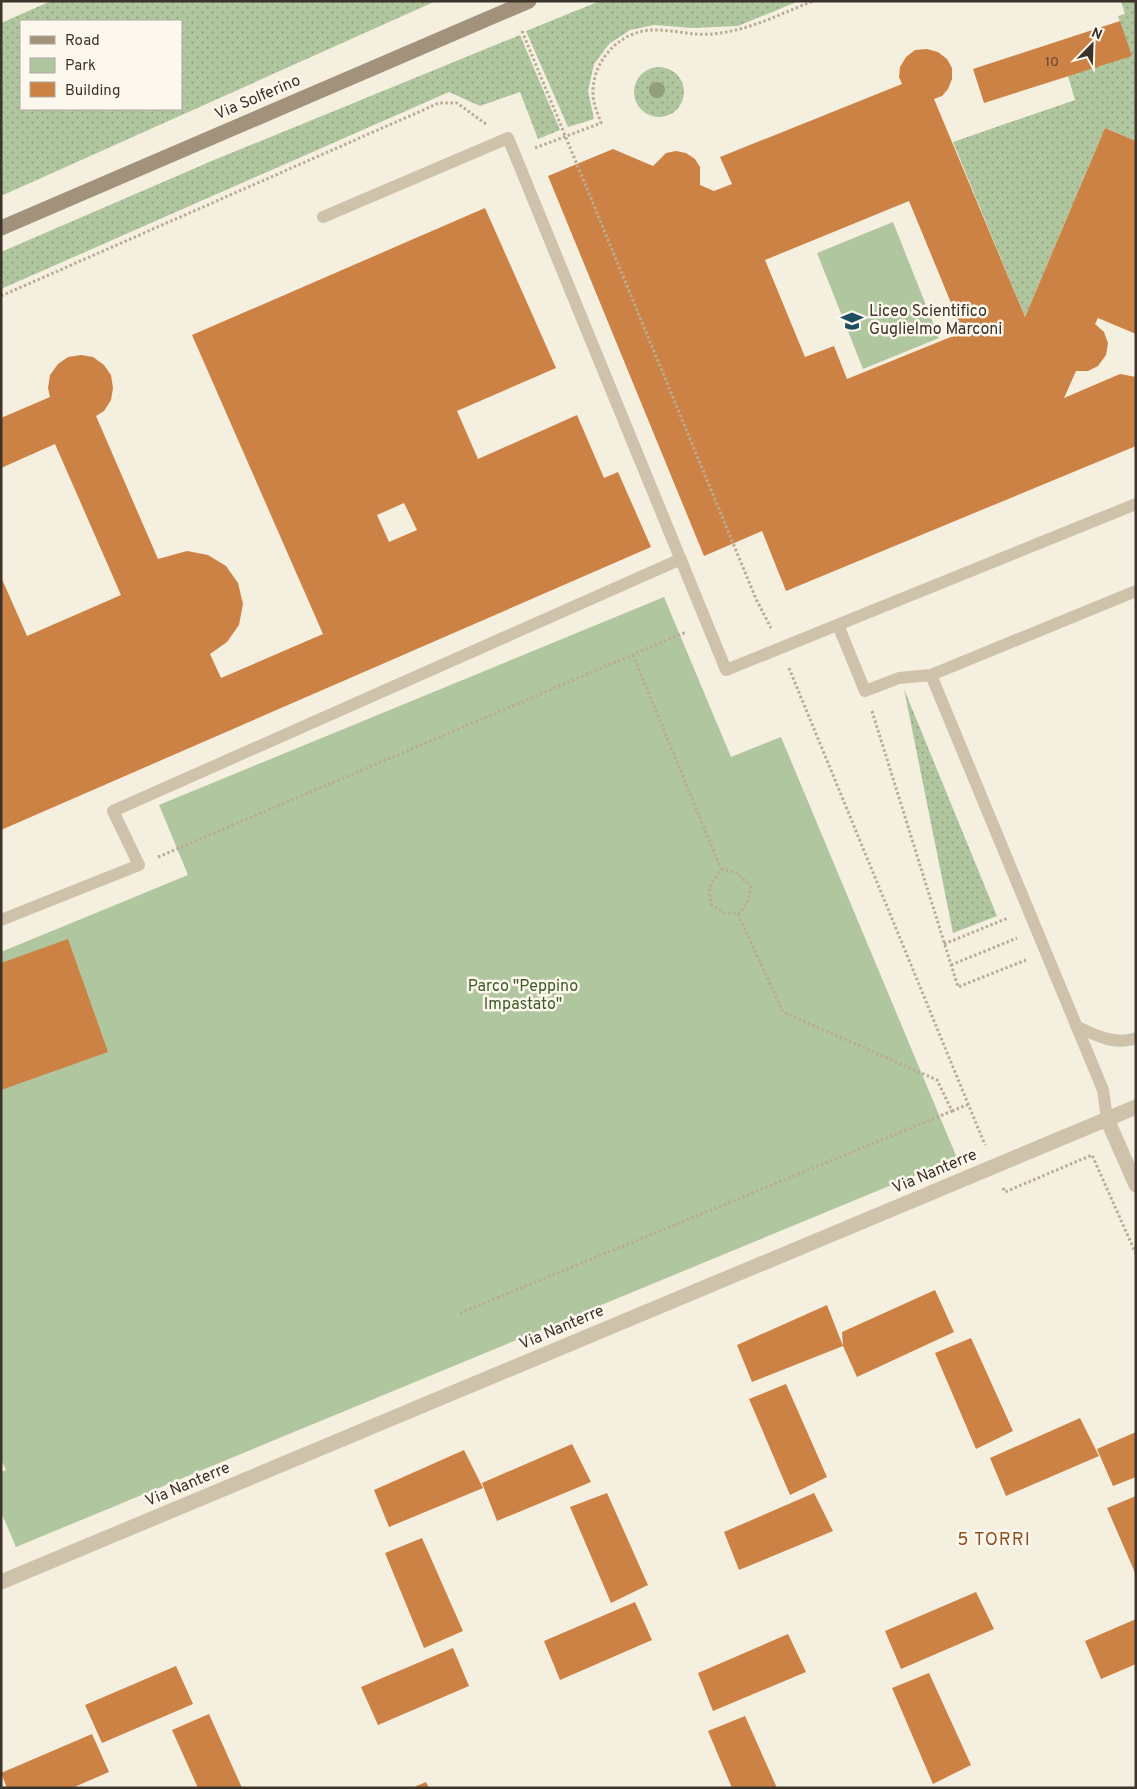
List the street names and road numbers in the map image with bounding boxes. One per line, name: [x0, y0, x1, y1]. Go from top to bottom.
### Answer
street label: Via Solferino: [212, 71, 304, 125]
street label: Via Nanterre: [890, 1145, 980, 1199]
street label: Via Nanterre: [517, 1301, 607, 1355]
street label: Via Nanterre: [143, 1458, 233, 1512]

